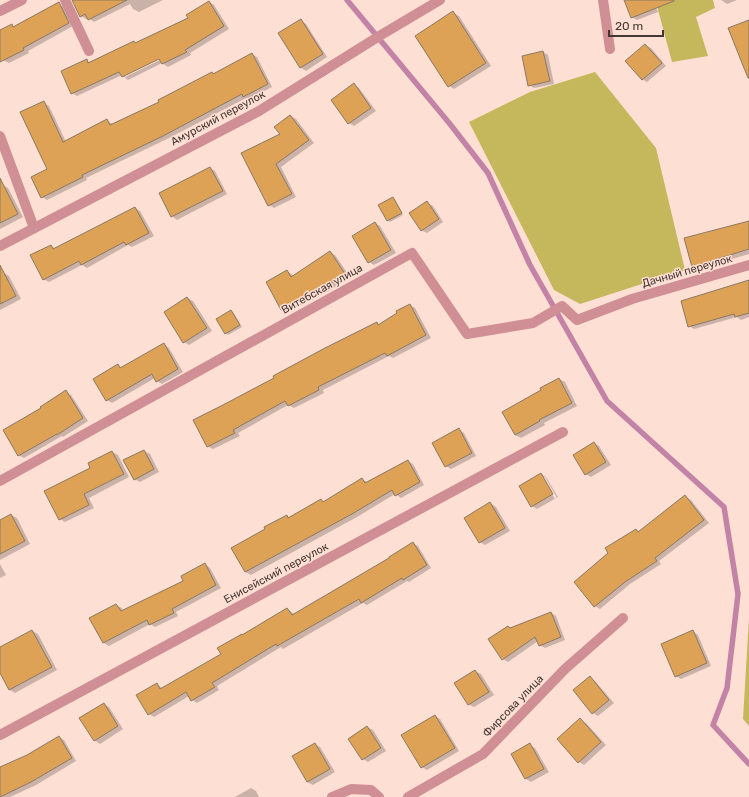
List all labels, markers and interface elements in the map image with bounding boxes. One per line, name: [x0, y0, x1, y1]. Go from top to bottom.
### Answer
scale bar: [609, 12, 663, 38]
text: 20 m: [615, 19, 643, 33]
street label: Амурский переулок: [169, 88, 267, 148]
street label: Дачный переулок: [640, 252, 734, 290]
street label: Витебская улица: [279, 261, 365, 317]
street label: Енисейский переулок: [222, 540, 331, 606]
street label: Фирсова улица: [480, 672, 546, 740]

